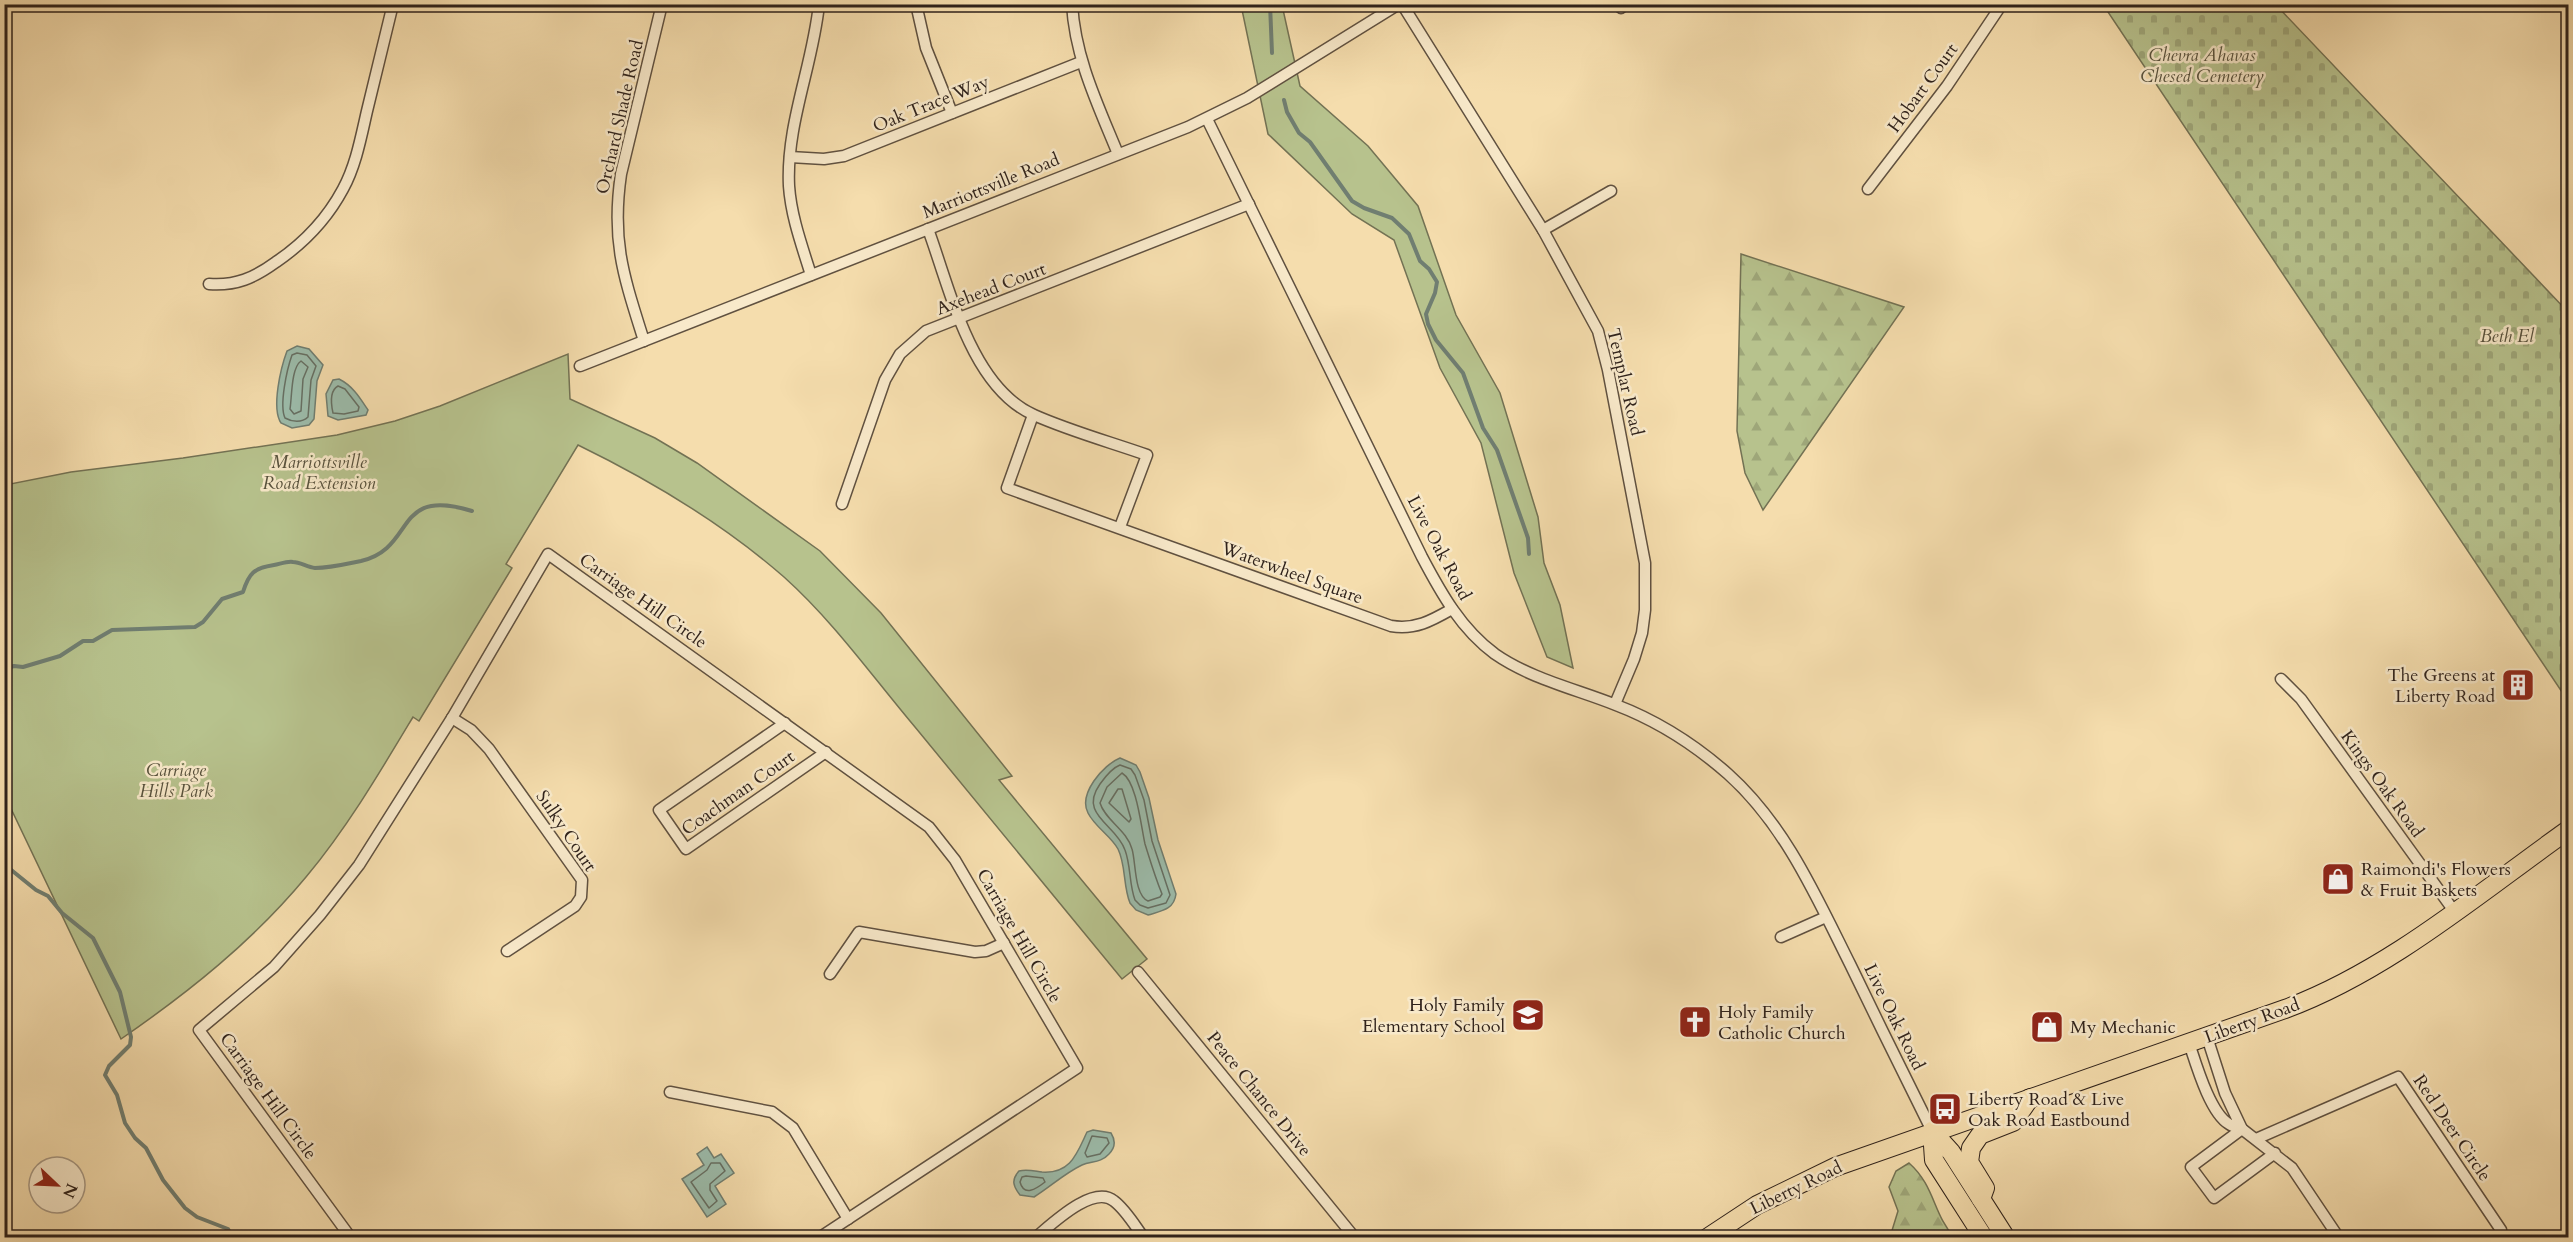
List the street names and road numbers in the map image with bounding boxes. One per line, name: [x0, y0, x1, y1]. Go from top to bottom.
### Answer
street label: Orchard Shade Road: [590, 37, 650, 197]
street label: Hobart Court: [1882, 38, 1964, 138]
street label: Oak Trace Way: [869, 69, 993, 139]
street label: Marriottsville Road: [919, 147, 1064, 225]
street label: Axehead Court: [932, 256, 1050, 321]
street label: Templar Road: [1601, 326, 1650, 439]
street label: Live Oak Road: [1401, 491, 1477, 605]
street label: Waterwheel Square: [1217, 535, 1366, 610]
street label: Carriage Hill Circle: [574, 547, 712, 655]
street label: Kings Oak Road: [2335, 725, 2430, 843]
street label: Coachman Court: [676, 744, 800, 841]
street label: Sulky Court: [530, 785, 603, 877]
street label: Carriage Hill Circle: [970, 864, 1068, 1008]
street label: Live Oak Road: [1857, 960, 1931, 1075]
street label: Liberty Road: [2201, 992, 2304, 1050]
street label: Peace Chance Drive: [1201, 1026, 1317, 1162]
street label: Carriage Hill Circle: [213, 1028, 323, 1164]
street label: Red Deer Circle: [2407, 1070, 2497, 1186]
street label: Liberty Road: [1746, 1155, 1847, 1221]

